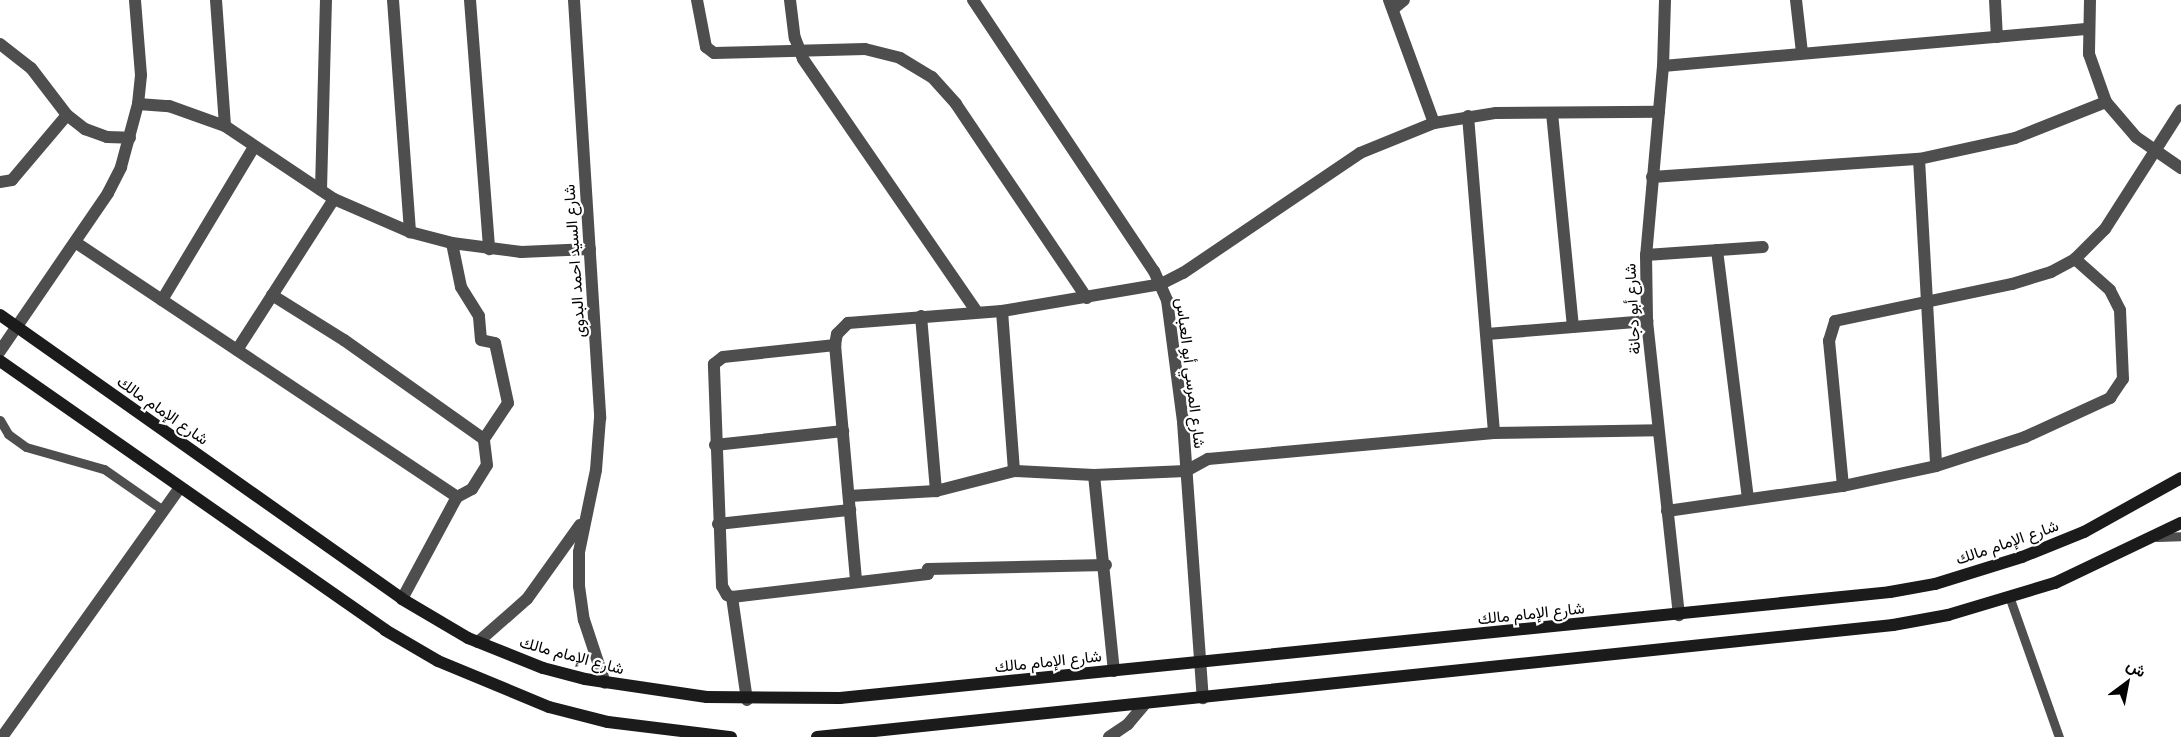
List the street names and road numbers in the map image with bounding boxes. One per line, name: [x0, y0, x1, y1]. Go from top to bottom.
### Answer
street label: شارع السيد احمد البدوى: [559, 184, 589, 338]
street label: شارع أبو دجانة: [1620, 263, 1644, 355]
street label: شارع المرسي أبو العباس: [1172, 297, 1210, 449]
street label: شارع الإمام مالك: [113, 371, 213, 449]
street label: شارع الإمام مالك: [1953, 515, 2061, 569]
street label: شارع الإمام مالك: [1477, 598, 1585, 628]
street label: شارع الإمام مالك: [518, 632, 626, 678]
street label: شارع الإمام مالك: [994, 646, 1102, 676]

